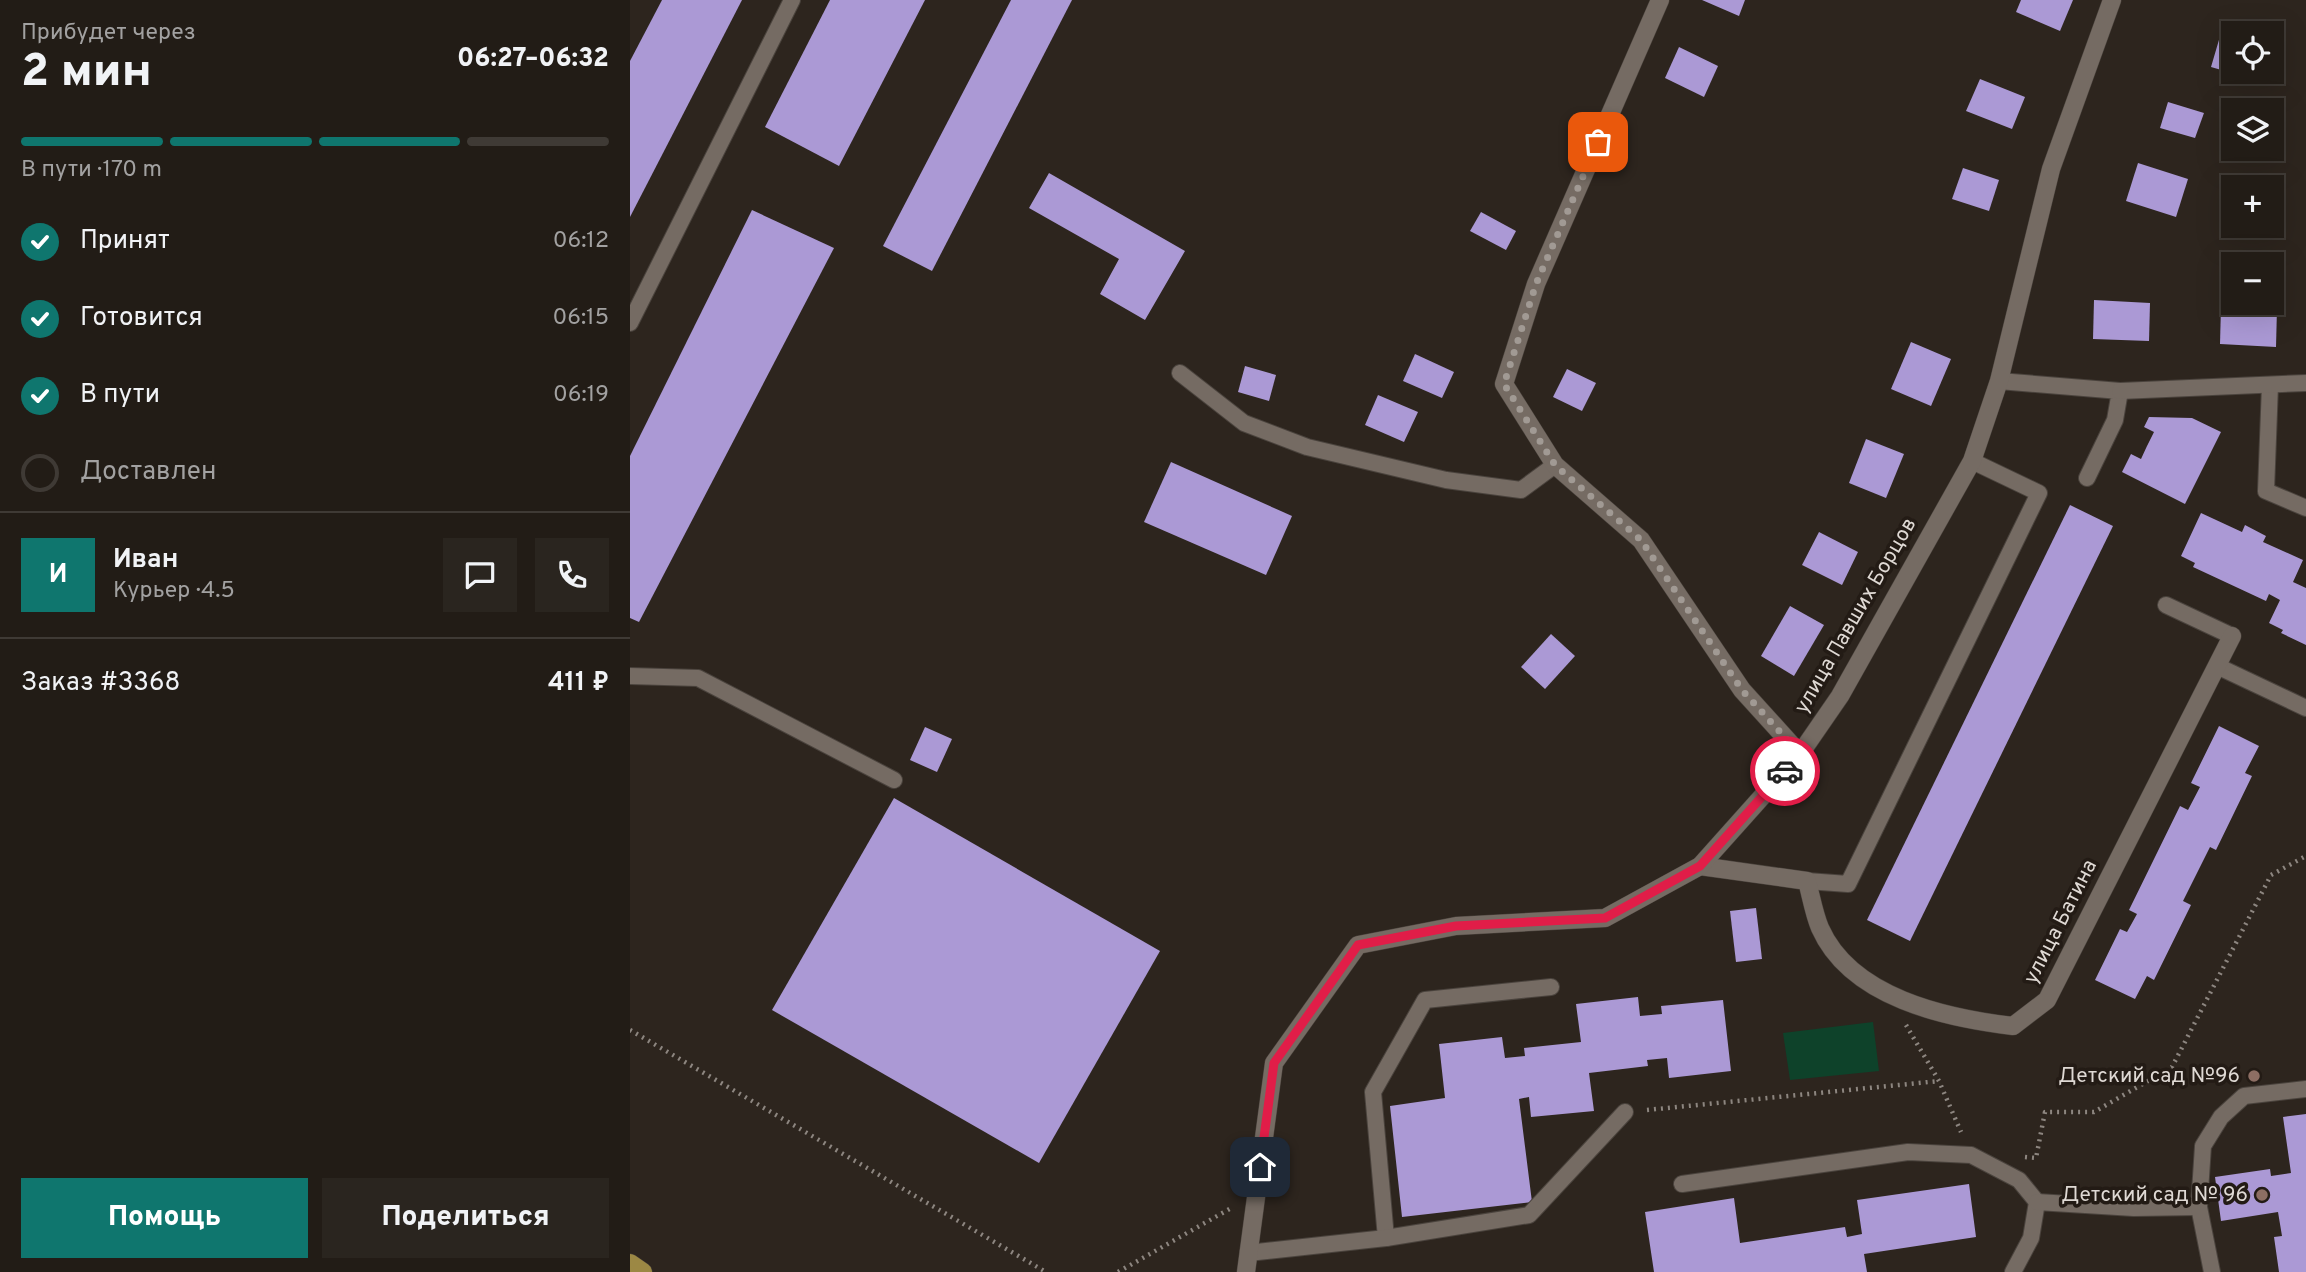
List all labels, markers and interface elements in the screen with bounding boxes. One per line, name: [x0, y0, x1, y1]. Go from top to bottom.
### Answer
text: Прибудет через: [21, 19, 196, 48]
map controls: [2221, 21, 2284, 315]
button: locate: [2221, 21, 2284, 84]
text: 06:27–06:32: [457, 43, 609, 76]
text: 2 мин: [21, 44, 152, 103]
button: layers: [2221, 98, 2284, 161]
pin: [1568, 112, 1628, 172]
icon: bag: [1579, 123, 1617, 161]
text: В пути · 170 m: [21, 156, 162, 185]
button: +: [2221, 175, 2284, 238]
icon: check: [21, 223, 59, 261]
text: Принят: [80, 225, 170, 258]
text: 06:12: [553, 227, 609, 256]
button: −: [2221, 252, 2284, 315]
icon: check: [21, 300, 59, 338]
text: Готовится: [80, 302, 203, 335]
text: 06:15: [552, 304, 609, 333]
icon: check: [21, 377, 59, 415]
text: В пути: [80, 379, 160, 412]
text: 06:19: [553, 381, 609, 410]
text: Доставлен: [80, 456, 216, 489]
street label: улица Павших Борцов: [1789, 513, 1923, 719]
button: chat: [443, 538, 517, 612]
button: phone: [535, 538, 609, 612]
text: Иван: [113, 544, 178, 577]
text: И: [49, 559, 67, 592]
text: Курьер · 4.5: [113, 577, 235, 606]
text: Заказ #3368: [21, 667, 180, 700]
text: 411 ₽: [548, 667, 609, 700]
courier: [1750, 736, 1820, 806]
icon: car: [1766, 752, 1804, 790]
street label: улица Батина: [2018, 855, 2104, 989]
place label: Детский сад №96: [2058, 1063, 2240, 1090]
marker: Детский сад №96: [2246, 1068, 2262, 1084]
pin: [1230, 1137, 1290, 1197]
icon: home: [1241, 1148, 1279, 1186]
button: Помощь: [21, 1178, 308, 1258]
button: Поделиться: [322, 1178, 609, 1258]
place label: Детский сад № 96: [2061, 1182, 2248, 1209]
marker: Детский сад № 96: [2254, 1187, 2270, 1203]

